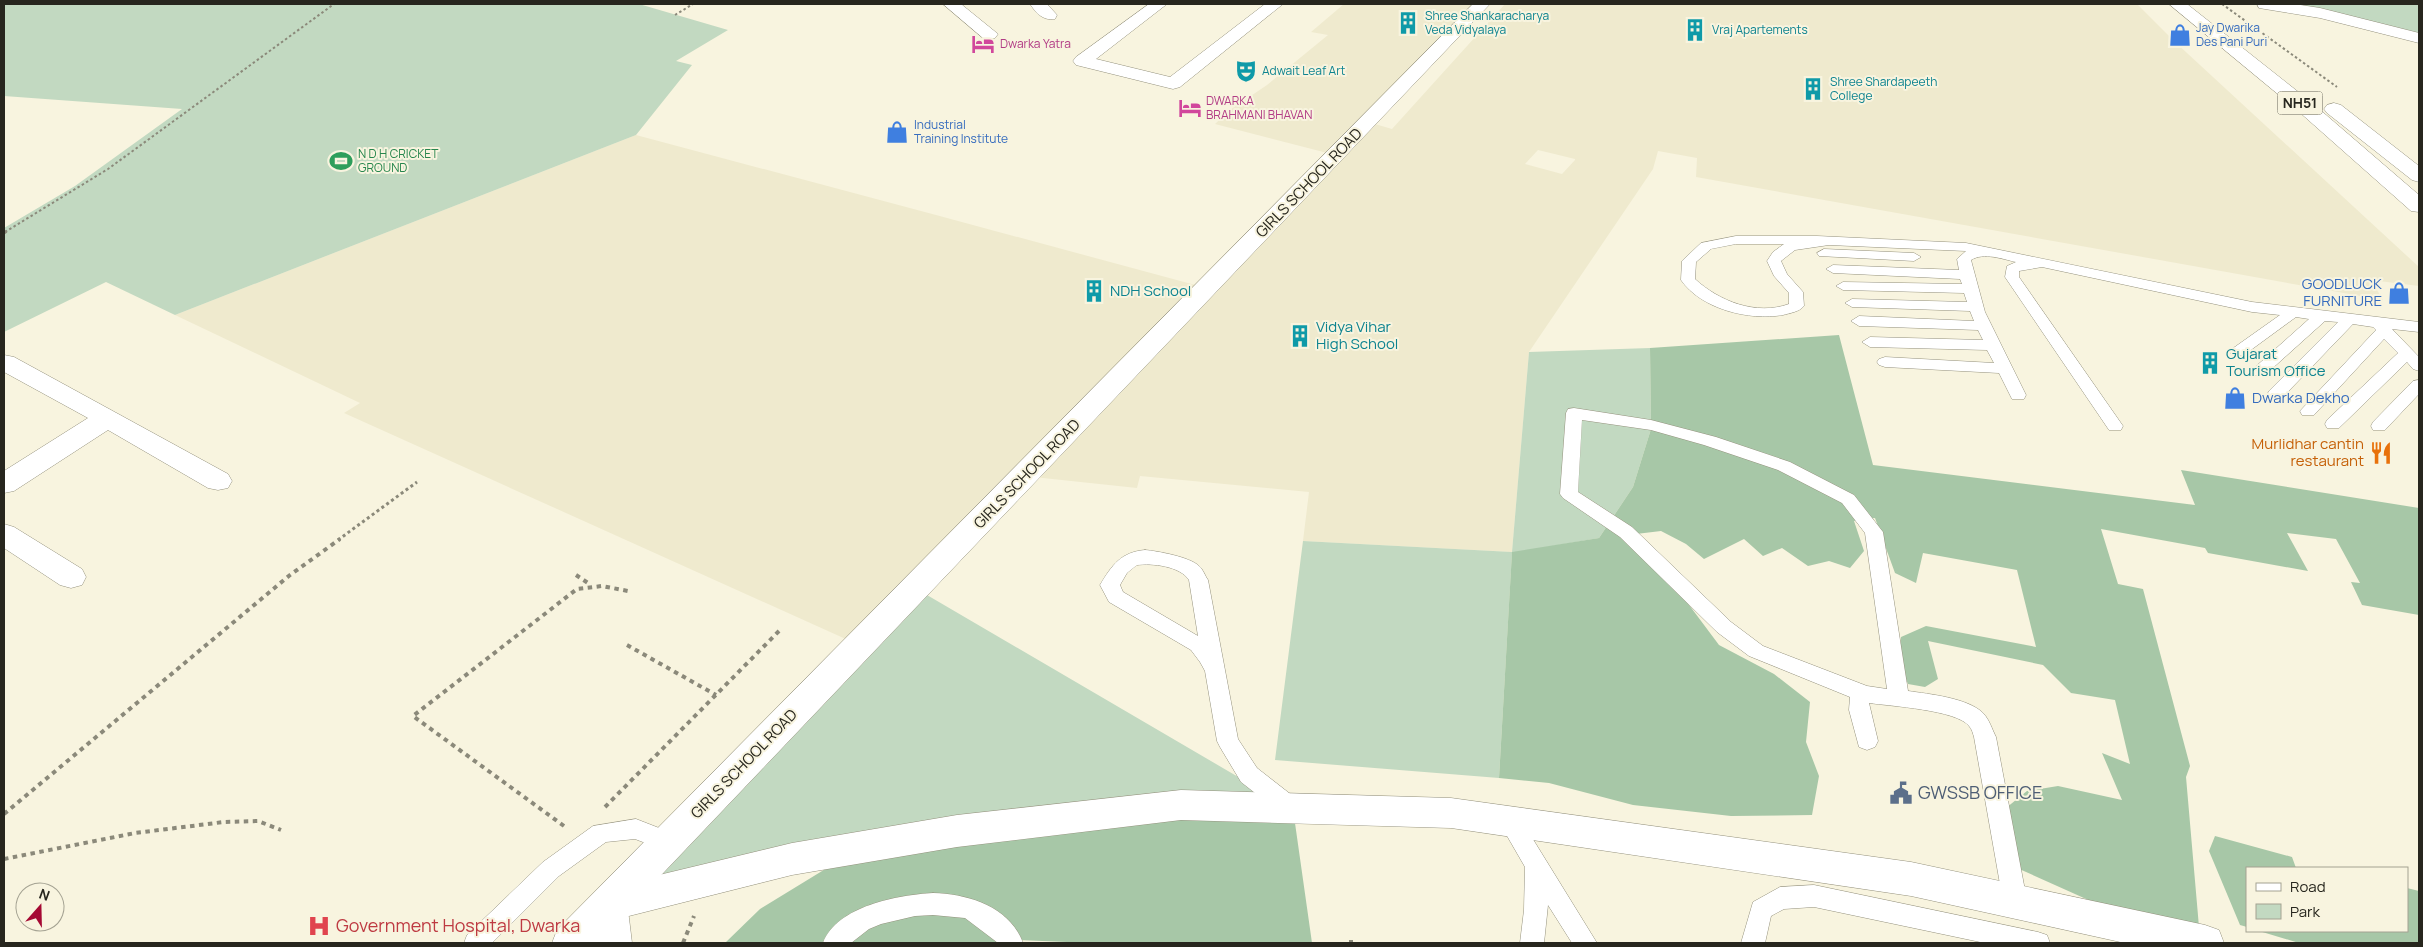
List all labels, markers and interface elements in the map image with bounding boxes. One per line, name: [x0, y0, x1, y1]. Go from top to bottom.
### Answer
place label: Shree Shankaracharya Veda Vidyalaya: [1425, 7, 1549, 38]
building icon: Shree Shankaracharya Veda Vidyalaya: [1395, 10, 1421, 36]
building icon: Vraj Apartements: [1682, 17, 1708, 43]
place label: Jay Dwarika Des Pani Puri: [2196, 19, 2267, 50]
place label: Vraj Apartements: [1712, 21, 1808, 38]
shop icon: Jay Dwarika Des Pani Puri: [2167, 22, 2193, 48]
hotel icon: Dwarka Yatra: [970, 31, 996, 57]
place label: Dwarka Yatra: [1000, 35, 1071, 52]
theatre icon: Adwait Leaf Art: [1233, 58, 1259, 84]
place label: Adwait Leaf Art: [1262, 62, 1346, 79]
place label: Shree Shardapeeth College: [1830, 73, 1937, 104]
building icon: Shree Shardapeeth College: [1800, 76, 1826, 102]
place label: DWARKA BRAHMANI BHAVAN: [1206, 92, 1312, 123]
road number: NH51: [2278, 92, 2322, 115]
hotel icon: DWARKA BRAHMANI BHAVAN: [1177, 95, 1203, 121]
place label: Industrial Training Institute: [914, 116, 1008, 147]
shop icon: Industrial Training Institute: [884, 119, 910, 145]
street label: GIRLS SCHOOL ROAD: [1251, 123, 1367, 242]
place label: N D H CRICKET GROUND: [358, 145, 439, 176]
sports icon: N D H CRICKET GROUND: [328, 148, 354, 174]
place label: GOODLUCK FURNITURE: [2302, 273, 2382, 311]
building icon: NDH School: [1081, 278, 1107, 304]
place label: NDH School: [1110, 280, 1191, 301]
shop icon: GOODLUCK FURNITURE: [2386, 280, 2412, 306]
place label: Vidya Vihar High School: [1316, 316, 1398, 354]
building icon: Vidya Vihar High School: [1287, 323, 1313, 349]
place label: Gujarat Tourism Office: [2226, 343, 2326, 381]
building icon: Gujarat Tourism Office: [2197, 350, 2223, 376]
shop icon: Dwarka Dekho: [2222, 385, 2248, 411]
place label: Dwarka Dekho: [2252, 387, 2350, 408]
street label: GIRLS SCHOOL ROAD: [969, 414, 1085, 533]
place label: Murlidhar cantin restaurant: [2252, 433, 2364, 471]
restaurant icon: Murlidhar cantin restaurant: [2368, 440, 2394, 466]
street label: GIRLS SCHOOL ROAD: [686, 704, 802, 823]
public building icon: GWSSB OFFICE: [1888, 780, 1914, 806]
place label: GWSSB OFFICE: [1918, 780, 2042, 804]
legend: [2246, 867, 2408, 932]
text: Road: [2290, 876, 2326, 897]
north arrow: [15, 882, 65, 932]
text: N: [37, 884, 53, 905]
text: Park: [2290, 901, 2320, 922]
hospital icon: Government Hospital, Dwarka: [306, 913, 332, 939]
place label: Government Hospital, Dwarka: [336, 913, 580, 937]

